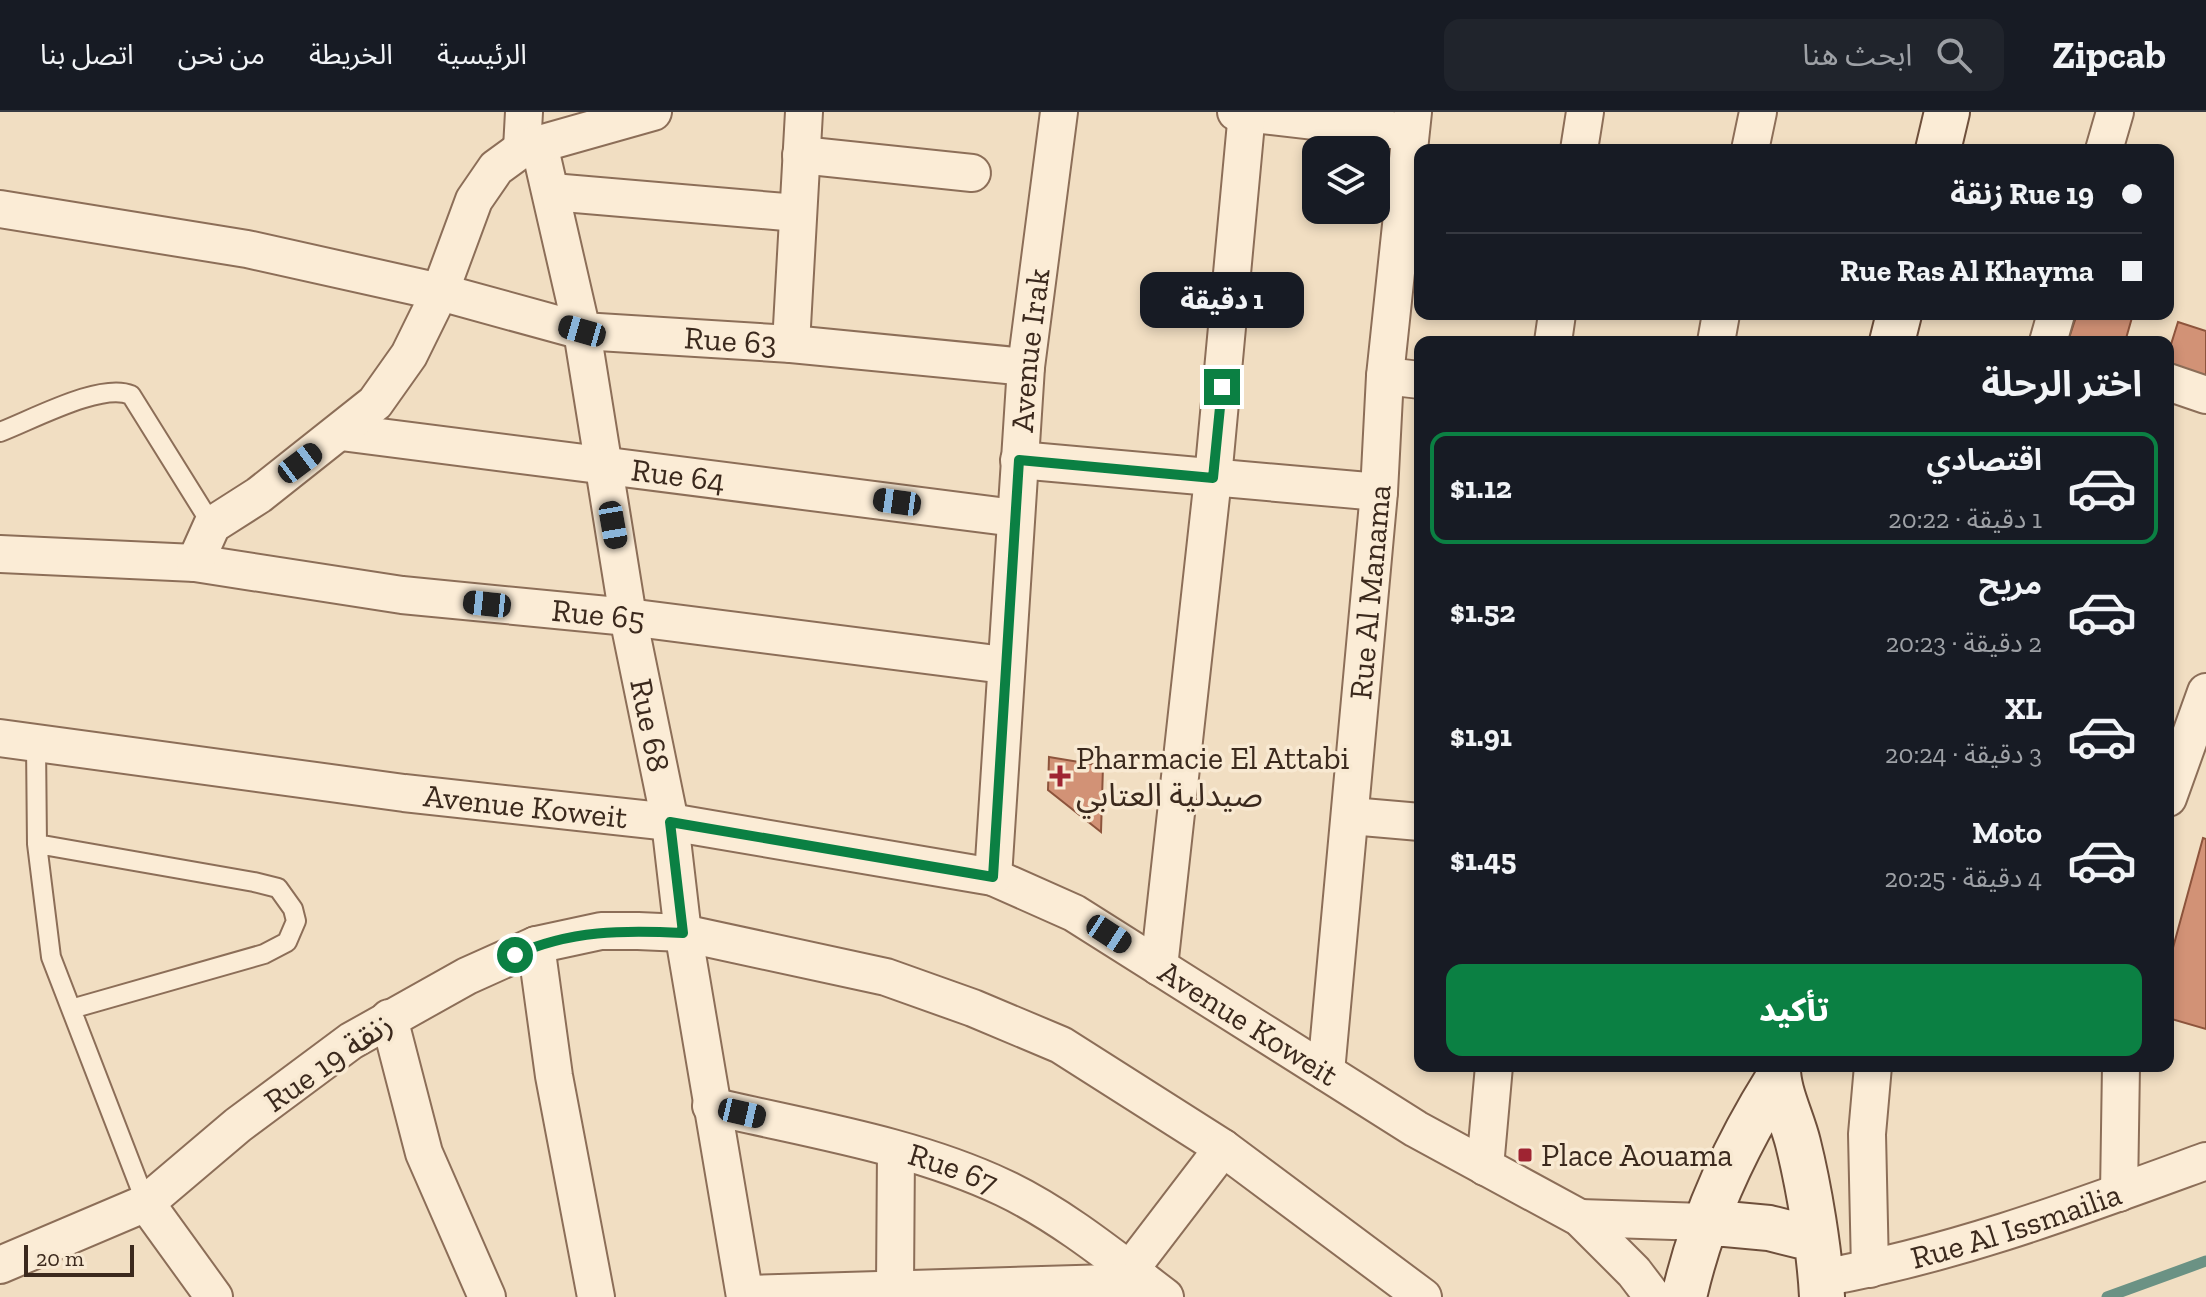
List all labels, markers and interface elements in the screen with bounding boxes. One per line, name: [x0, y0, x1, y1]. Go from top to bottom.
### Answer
search box: [1444, 19, 2004, 91]
text: Zipcab: [2052, 32, 2166, 78]
icon: search: [1932, 33, 1976, 77]
text: ابحث هنا: [1802, 37, 1912, 73]
text: اتصل بنا: [40, 38, 134, 71]
text: من نحن: [178, 38, 265, 71]
text: الخريطة: [309, 38, 393, 71]
text: الرئيسية: [437, 38, 527, 71]
map controls: [1302, 136, 1390, 224]
button: layers: [1302, 136, 1390, 224]
text: Rue 19 زنقة: [1950, 176, 2094, 212]
text: Rue Ras Al Khayma: [1840, 253, 2094, 289]
street label: Avenue Irak: [1003, 266, 1058, 433]
callout: 1 دقيقة: [1140, 271, 1304, 327]
text: 1 دقيقة: [1180, 284, 1264, 316]
car: [556, 313, 608, 349]
street label: Rue 63: [683, 318, 778, 362]
text: اختر الرحلة: [1982, 362, 2142, 405]
route end: [1204, 369, 1240, 405]
car: [274, 439, 326, 487]
text: اقتصادي: [1927, 442, 2042, 478]
street label: Rue 64: [629, 450, 727, 500]
icon: car: [2066, 452, 2138, 524]
text: $1.12: [1450, 470, 1512, 506]
street label: Rue Al Manama: [1341, 483, 1399, 701]
car: [872, 487, 922, 517]
car: [597, 499, 629, 551]
text: 1 دقيقة · 20:22: [1888, 503, 2042, 535]
text: مريح: [1979, 566, 2042, 602]
icon: car: [2066, 576, 2138, 648]
car: [462, 590, 512, 618]
street label: Rue 65: [550, 591, 647, 638]
text: $1.52: [1450, 594, 1515, 630]
text: 2 دقيقة · 20:23: [1886, 627, 2042, 659]
street label: Rue 68: [622, 675, 678, 775]
text: XL: [2005, 691, 2042, 727]
icon: car: [2066, 700, 2138, 772]
text: $1.91: [1450, 718, 1512, 754]
text: 3 دقيقة · 20:24: [1885, 738, 2042, 770]
place label: Pharmacie El Attabi صيدلية العتابي: [1076, 739, 1350, 819]
marker: Pharmacie El Attabi صيدلية العتابي: [1051, 767, 1069, 785]
street label: Avenue Koweit: [422, 776, 630, 836]
text: Moto: [1972, 815, 2042, 851]
icon: car: [2066, 824, 2138, 896]
text: $1.45: [1450, 842, 1516, 878]
text: 4 دقيقة · 20:25: [1884, 862, 2042, 894]
car: [1082, 911, 1136, 957]
route start: [497, 937, 533, 973]
street label: Avenue Koweit: [1152, 952, 1345, 1094]
button: تأكيد: [1446, 964, 2142, 1056]
street label: Rue 19 زنقة: [257, 1004, 399, 1120]
car: [716, 1096, 768, 1130]
street label: Rue 67: [904, 1135, 1004, 1202]
place label: Place Aouama: [1541, 1136, 1733, 1174]
marker: Place Aouama: [1516, 1146, 1534, 1164]
street label: Rue Al Issmailia: [1907, 1174, 2126, 1277]
scale bar: [24, 1241, 134, 1277]
text: 20 m: [36, 1245, 84, 1272]

